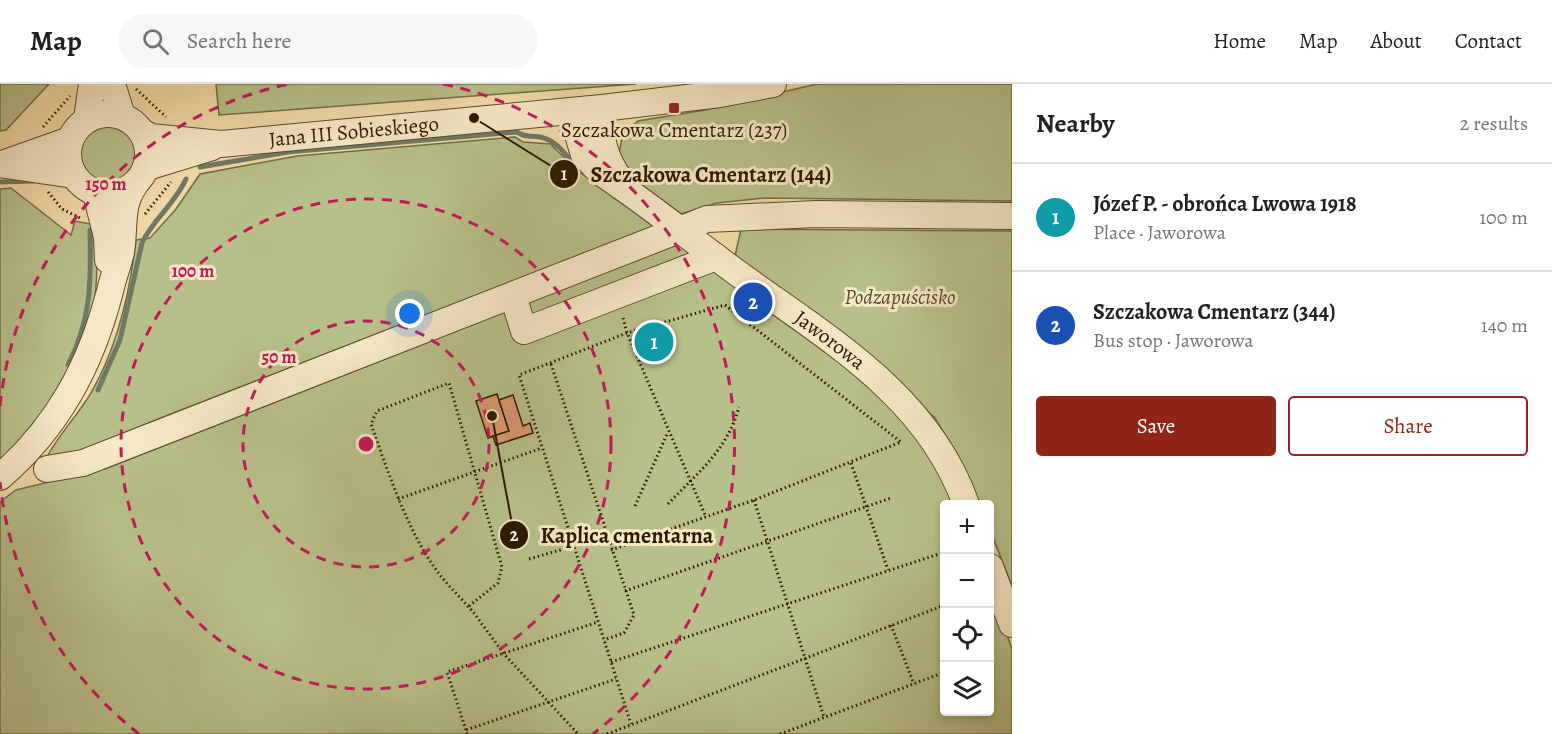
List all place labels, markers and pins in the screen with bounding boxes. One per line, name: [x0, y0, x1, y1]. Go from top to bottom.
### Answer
marker: Szczakowa Cmentarz (237): [667, 101, 681, 115]
place label: Szczakowa Cmentarz (237): [561, 116, 787, 144]
callout: Szczakowa Cmentarz (144): [549, 154, 844, 194]
pin: 2: [734, 280, 772, 324]
pin: 1: [634, 320, 674, 364]
centre of rings: [356, 434, 376, 454]
callout: Kaplica cmentarna: [499, 515, 726, 555]

